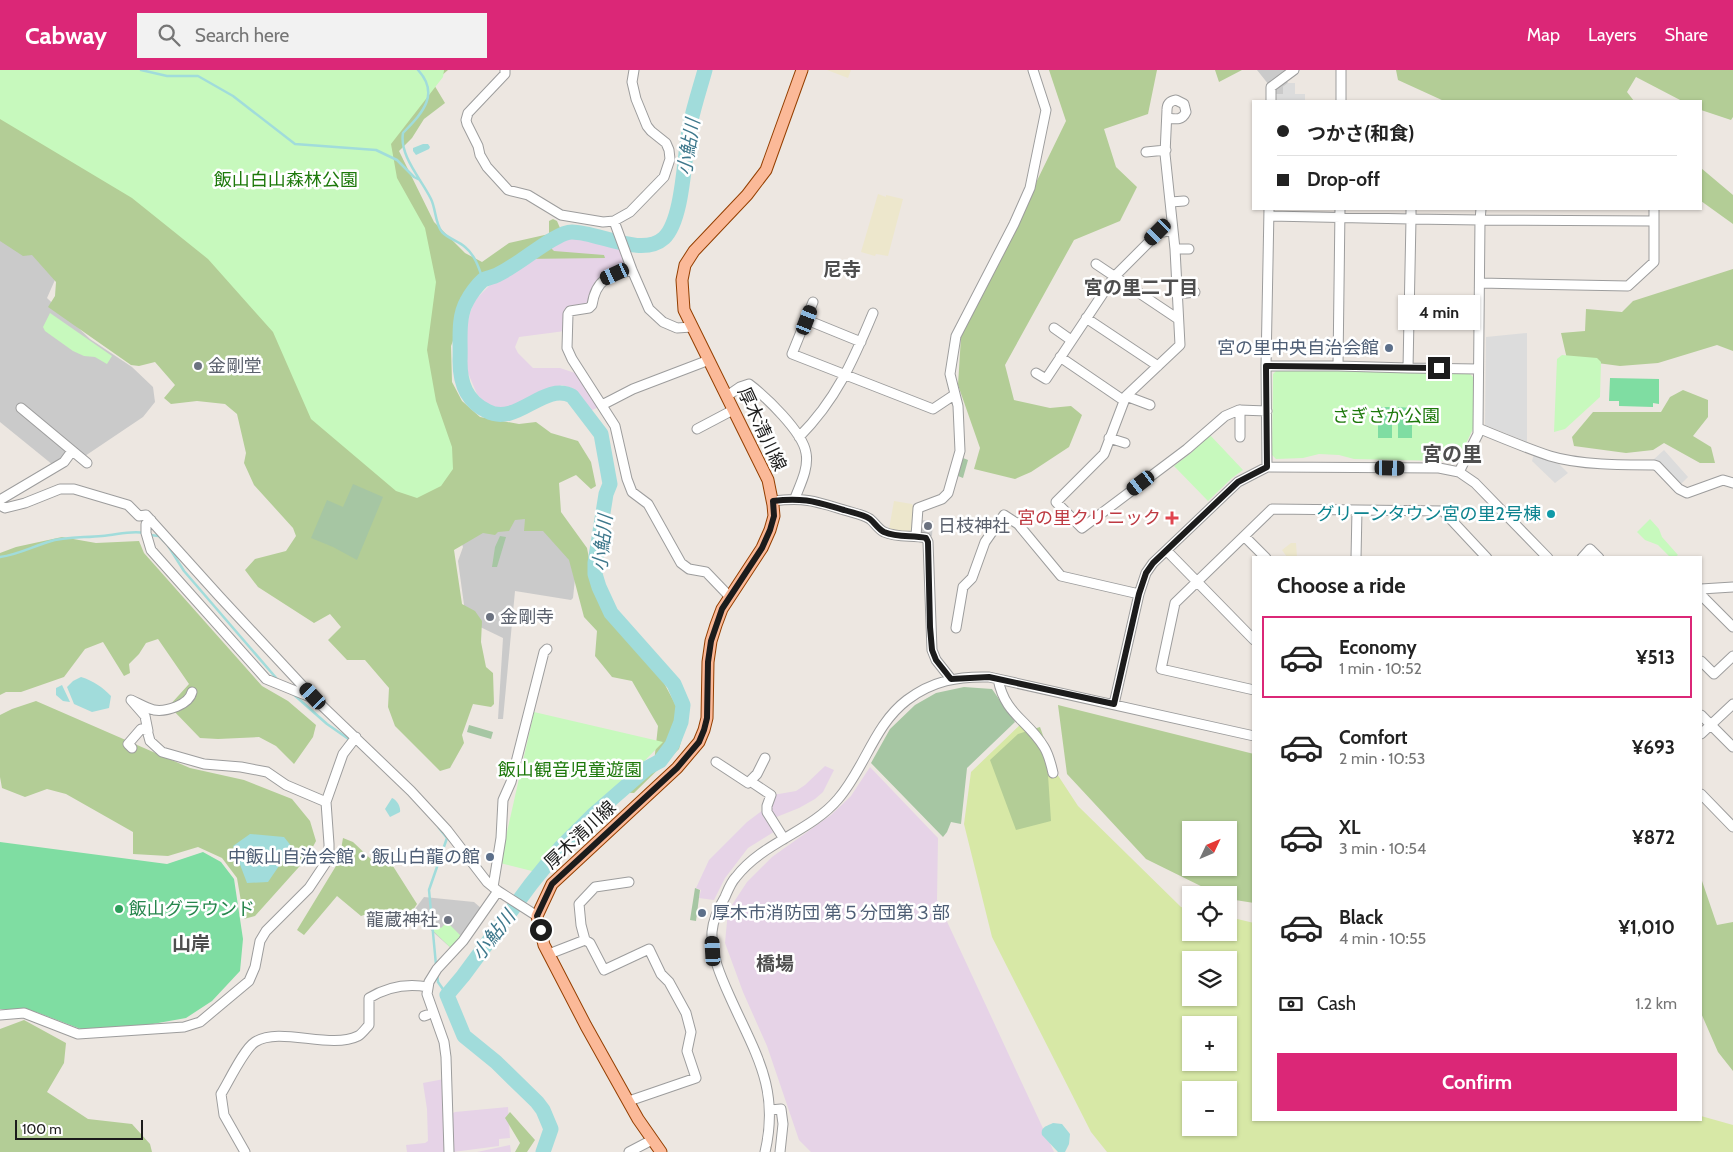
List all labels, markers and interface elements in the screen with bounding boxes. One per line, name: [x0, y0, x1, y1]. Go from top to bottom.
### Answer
search box: [137, 13, 487, 58]
text: Cabway: [25, 21, 107, 50]
icon: search: [155, 21, 183, 49]
text: Search here: [195, 24, 289, 47]
text: Map: [1527, 24, 1560, 46]
text: Layers: [1588, 24, 1637, 46]
text: Share: [1665, 24, 1708, 46]
water label: 小鮎川: [673, 115, 705, 177]
text: つかさ(和食): [1307, 122, 1414, 145]
text: Drop-off: [1307, 168, 1380, 191]
park label: 飯山白山森林公園: [214, 169, 358, 191]
car: [1142, 216, 1173, 248]
district label: 尼寺: [823, 258, 861, 281]
car: [598, 261, 631, 287]
district label: 宮の里二丁目: [1084, 276, 1198, 299]
callout: 4 min: [1398, 296, 1480, 330]
car: [794, 303, 819, 337]
text: 4 min: [1419, 303, 1459, 322]
place label: 宮の里中央自治会館: [1217, 337, 1379, 359]
marker: 宮の里中央自治会館: [1383, 342, 1395, 354]
place label: 金剛堂: [208, 355, 262, 377]
route end: [1428, 357, 1450, 379]
marker: 金剛堂: [192, 360, 204, 372]
street label: 厚木清川線: [733, 384, 791, 474]
park label: さぎさか公園: [1332, 405, 1440, 427]
district label: 宮の里: [1422, 442, 1482, 466]
car: [1374, 460, 1405, 476]
car: [1124, 468, 1157, 498]
place label: グリーンタウン宮の里2号棟: [1316, 503, 1541, 525]
place label: 宮の里クリニック: [1017, 507, 1161, 529]
marker: グリーンタウン宮の里2号棟: [1545, 508, 1557, 520]
marker: 宮の里クリニック: [1165, 511, 1179, 525]
water label: 小鮎川: [588, 512, 617, 573]
place label: 日枝神社: [938, 515, 1010, 537]
marker: 日枝神社: [922, 520, 934, 532]
text: Choose a ride: [1277, 572, 1406, 599]
place label: 金剛寺: [500, 606, 554, 628]
marker: 金剛寺: [484, 611, 496, 623]
icon: car: [1279, 635, 1324, 680]
text: Economy: [1339, 636, 1417, 659]
text: ¥513: [1636, 646, 1675, 669]
text: 1 min · 10:52: [1339, 659, 1422, 678]
car: [297, 680, 328, 712]
icon: car: [1279, 725, 1324, 770]
text: Comfort: [1339, 726, 1408, 749]
text: ¥693: [1632, 736, 1675, 759]
text: 2 min · 10:53: [1339, 749, 1425, 768]
park label: 飯山観音児童遊園: [498, 759, 642, 781]
street label: 厚木清川線: [540, 796, 620, 874]
icon: car: [1279, 815, 1324, 860]
text: XL: [1339, 816, 1360, 839]
north arrow: [1182, 821, 1238, 876]
map controls: [1182, 821, 1237, 1136]
text: ¥872: [1632, 826, 1675, 849]
text: 3 min · 10:54: [1339, 839, 1426, 858]
place label: 中飯山自治会館・飯山白龍の館: [228, 846, 480, 868]
marker: 中飯山自治会館・飯山白龍の館: [484, 851, 496, 863]
button: locate: [1182, 886, 1237, 941]
place label: 飯山グラウンド: [129, 898, 255, 920]
place label: 厚木市消防団 第５分団第３部: [712, 902, 950, 924]
marker: 飯山グラウンド: [113, 903, 125, 915]
water label: 小鮎川: [467, 904, 521, 965]
icon: car: [1279, 905, 1324, 950]
text: Black: [1339, 906, 1383, 929]
marker: 厚木市消防団 第５分団第３部: [696, 907, 708, 919]
place label: 龍蔵神社: [366, 909, 438, 931]
marker: 龍蔵神社: [442, 914, 454, 926]
text: ¥1,010: [1618, 916, 1675, 939]
route start: [530, 919, 552, 941]
text: 4 min · 10:55: [1339, 929, 1426, 948]
district label: 山岸: [172, 932, 210, 955]
car: [704, 936, 721, 966]
button: layers: [1182, 951, 1237, 1006]
district label: 橋場: [756, 952, 794, 975]
icon: cash: [1277, 990, 1305, 1018]
text: Cash: [1317, 992, 1356, 1015]
text: 1.2 km: [1635, 994, 1677, 1013]
button: +: [1182, 1016, 1237, 1071]
button: Confirm: [1277, 1053, 1677, 1111]
button: −: [1182, 1081, 1237, 1136]
scale bar: [15, 1117, 142, 1140]
text: 100 m: [22, 1120, 62, 1138]

